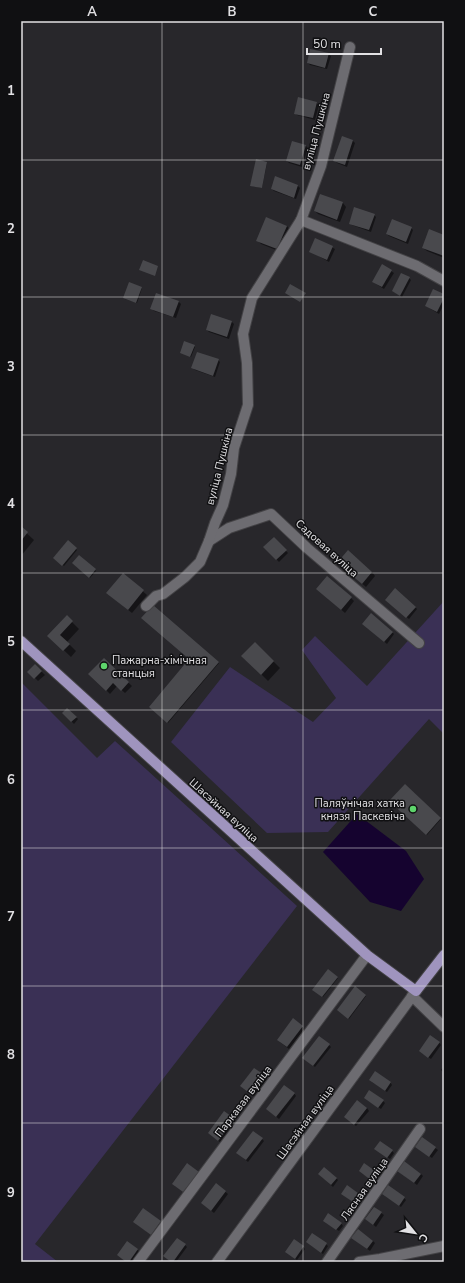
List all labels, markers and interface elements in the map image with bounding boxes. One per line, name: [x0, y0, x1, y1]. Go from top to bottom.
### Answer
text: A: [87, 3, 97, 21]
text: B: [228, 3, 237, 21]
text: C: [369, 3, 378, 21]
scale bar: [307, 30, 381, 56]
text: 50 m: [313, 36, 341, 52]
text: 1: [7, 82, 15, 100]
street label: вуліца Пушкіна: [299, 91, 334, 171]
text: 2: [7, 220, 15, 238]
text: 3: [7, 358, 15, 376]
street label: вуліца Пушкіна: [203, 426, 236, 506]
text: 4: [7, 495, 15, 513]
street label: Садовая вуліца: [292, 516, 361, 581]
text: 5: [7, 633, 15, 651]
place label: Пажарна-хімічная станцыя: [112, 653, 207, 681]
marker: Пажарна-хімічная станцыя: [99, 661, 109, 671]
text: 6: [7, 771, 15, 789]
street label: Шасэйная вуліца: [186, 775, 262, 846]
place label: Паляўнічая хатка князя Паскевіча: [315, 796, 405, 824]
marker: Паляўнічая хатка князя Паскевіча: [408, 804, 418, 814]
text: 7: [7, 908, 15, 926]
text: 8: [7, 1046, 15, 1064]
street label: Паркавая вуліца: [211, 1062, 275, 1140]
street label: Шасэйная вуліца: [273, 1082, 338, 1163]
street label: Лясная вуліца: [337, 1155, 392, 1224]
text: 9: [7, 1184, 15, 1202]
north arrow: [395, 1213, 435, 1253]
text: С: [415, 1231, 432, 1245]

